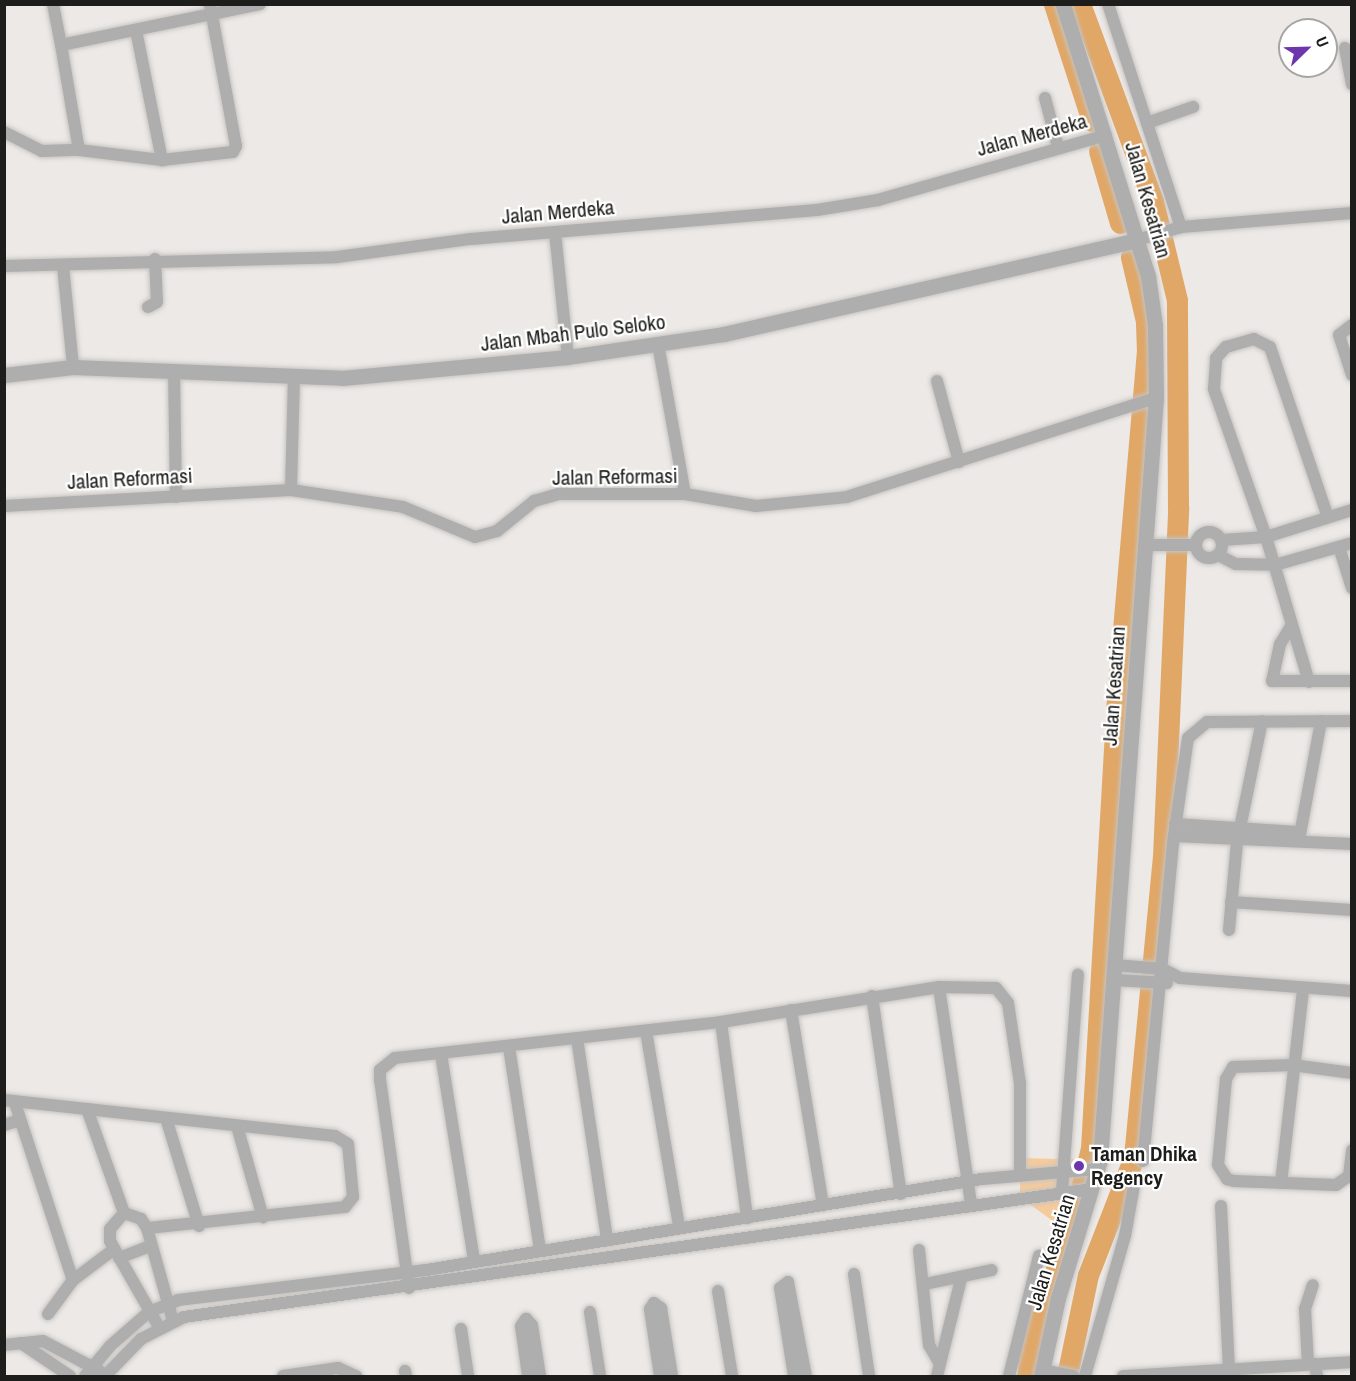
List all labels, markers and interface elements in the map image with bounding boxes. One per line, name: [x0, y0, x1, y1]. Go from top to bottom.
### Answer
north arrow: [1278, 18, 1338, 78]
text: U: [1311, 33, 1335, 50]
street label: Jalan Merdeka: [974, 108, 1090, 162]
street label: Jalan Kesatrian: [1119, 139, 1177, 261]
street label: Jalan Merdeka: [501, 195, 615, 229]
street label: Jalan Mbah Pulo Seloko: [479, 309, 667, 357]
street label: Jalan Reformasi: [67, 463, 193, 495]
street label: Jalan Reformasi: [552, 463, 678, 491]
street label: Jalan Kesatrian: [1097, 625, 1131, 747]
place label: Taman Dhika Regency: [1091, 1141, 1197, 1191]
marker: Taman Dhika Regency: [1072, 1159, 1086, 1173]
street label: Jalan Kesatrian: [1021, 1191, 1081, 1313]

